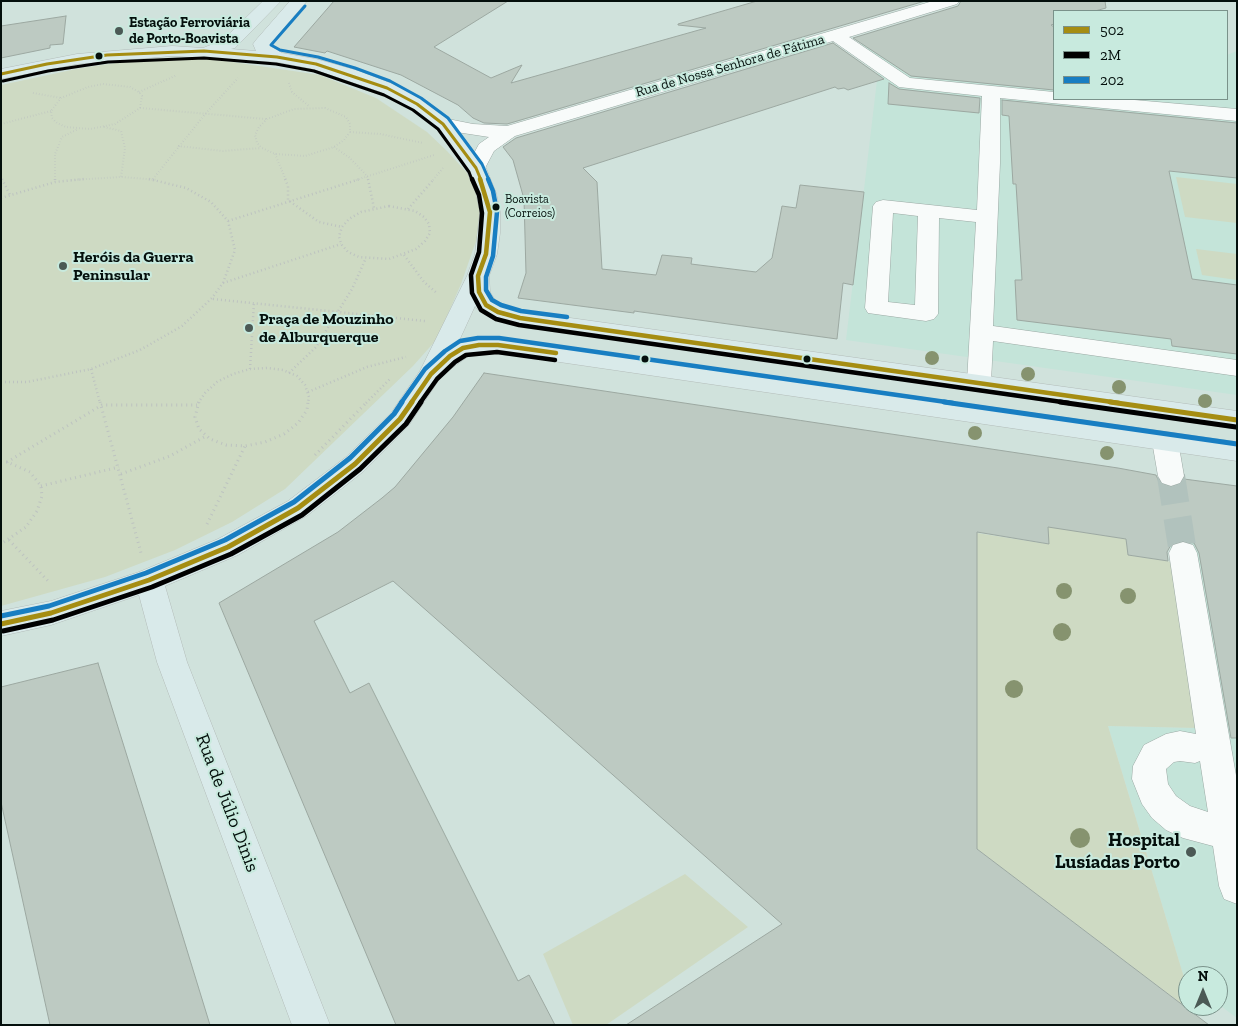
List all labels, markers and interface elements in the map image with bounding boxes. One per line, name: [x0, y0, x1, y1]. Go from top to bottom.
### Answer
legend: [1053, 10, 1228, 100]
place label: Estação Ferroviária de Porto-Boavista: [129, 15, 250, 48]
text: 502: [1100, 21, 1124, 39]
marker: Estação Ferroviária de Porto-Boavista: [113, 25, 125, 37]
street label: Rua de Nossa Senhora de Fátima: [633, 31, 827, 101]
text: 2M: [1100, 46, 1121, 64]
unlabelled marker: [94, 51, 104, 61]
text: 202: [1100, 71, 1124, 89]
place label: Boavista (Correios): [505, 193, 555, 221]
marker: Boavista (Correios): [491, 202, 501, 212]
place label: Heróis da Guerra Peninsular: [73, 247, 194, 285]
marker: Heróis da Guerra Peninsular: [57, 260, 69, 272]
place label: Praça de Mouzinho de Alburquerque: [259, 309, 394, 347]
marker: Praça de Mouzinho de Alburquerque: [243, 322, 255, 334]
unlabelled marker: [640, 354, 650, 364]
unlabelled marker: [802, 354, 812, 364]
street label: Rua de Júlio Dinis: [190, 731, 264, 875]
place label: Hospital Lusíadas Porto: [1055, 830, 1180, 874]
marker: Hospital Lusíadas Porto: [1184, 845, 1198, 859]
north arrow: [1178, 966, 1228, 1016]
text: N: [1198, 968, 1208, 985]

